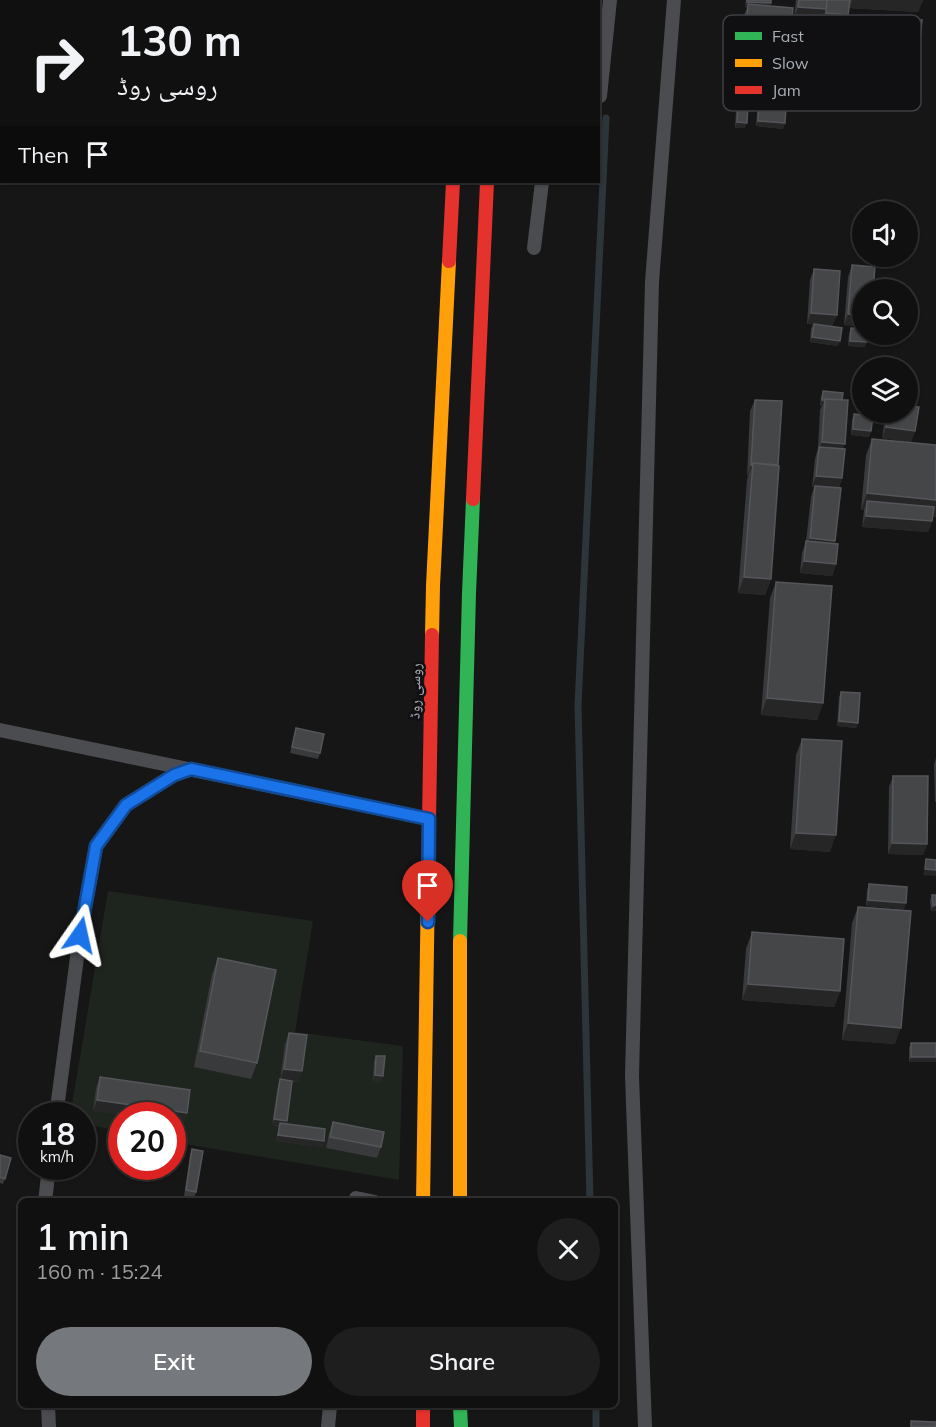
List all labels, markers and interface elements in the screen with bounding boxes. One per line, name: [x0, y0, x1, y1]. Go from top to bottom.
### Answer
text: 130 m: [117, 14, 242, 67]
legend: [723, 15, 921, 111]
icon: right: [18, 24, 96, 102]
text: Fast: [772, 26, 804, 46]
text: Slow: [772, 53, 809, 73]
text: روسی روڈ: [117, 68, 218, 102]
text: Jam: [772, 80, 801, 100]
icon: arrive: [81, 138, 114, 171]
text: Then: [18, 141, 69, 169]
map controls: [852, 201, 918, 423]
button: sound: [852, 201, 918, 267]
button: search: [852, 279, 918, 345]
button: layers: [852, 357, 918, 423]
street label: روسی روڈ: [405, 663, 425, 719]
pin: [402, 860, 453, 922]
icon: arrive: [411, 869, 444, 902]
position arrow: [48, 903, 112, 967]
speed limit sign: 20: [108, 1102, 186, 1180]
text: 18: [39, 1115, 75, 1153]
text: km/h: [40, 1147, 74, 1166]
text: 1 min: [36, 1214, 130, 1259]
button: close: [537, 1218, 600, 1281]
text: 160 m · 15:24: [36, 1259, 162, 1284]
button: Exit: [36, 1327, 312, 1396]
button: Share: [324, 1327, 600, 1396]

